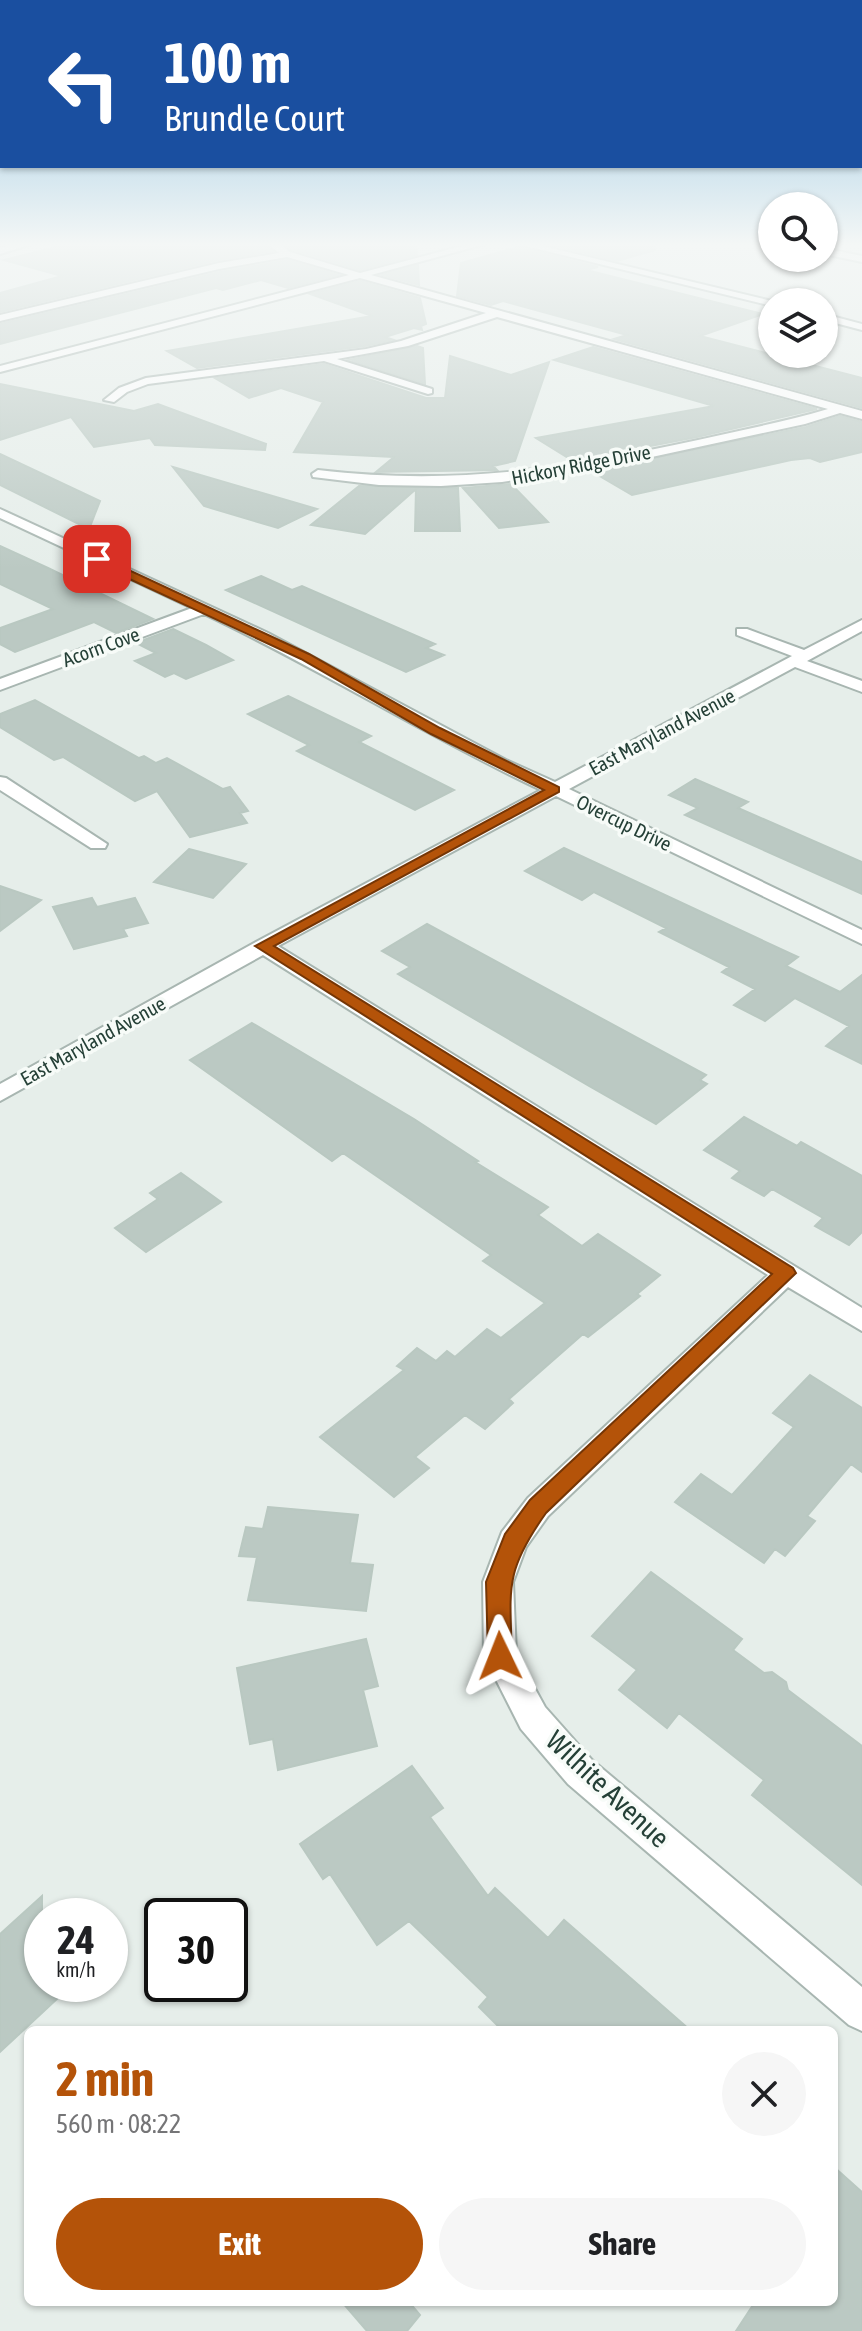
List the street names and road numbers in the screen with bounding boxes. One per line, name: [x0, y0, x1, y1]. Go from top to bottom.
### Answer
street label: Hickory Ridge Drive: [509, 440, 652, 489]
street label: Acorn Cove: [59, 622, 142, 671]
street label: East Maryland Avenue: [585, 683, 739, 780]
street label: Overcup Drive: [573, 790, 675, 855]
street label: East Maryland Avenue: [16, 991, 169, 1090]
street label: Wilhite Avenue: [540, 1724, 676, 1854]

